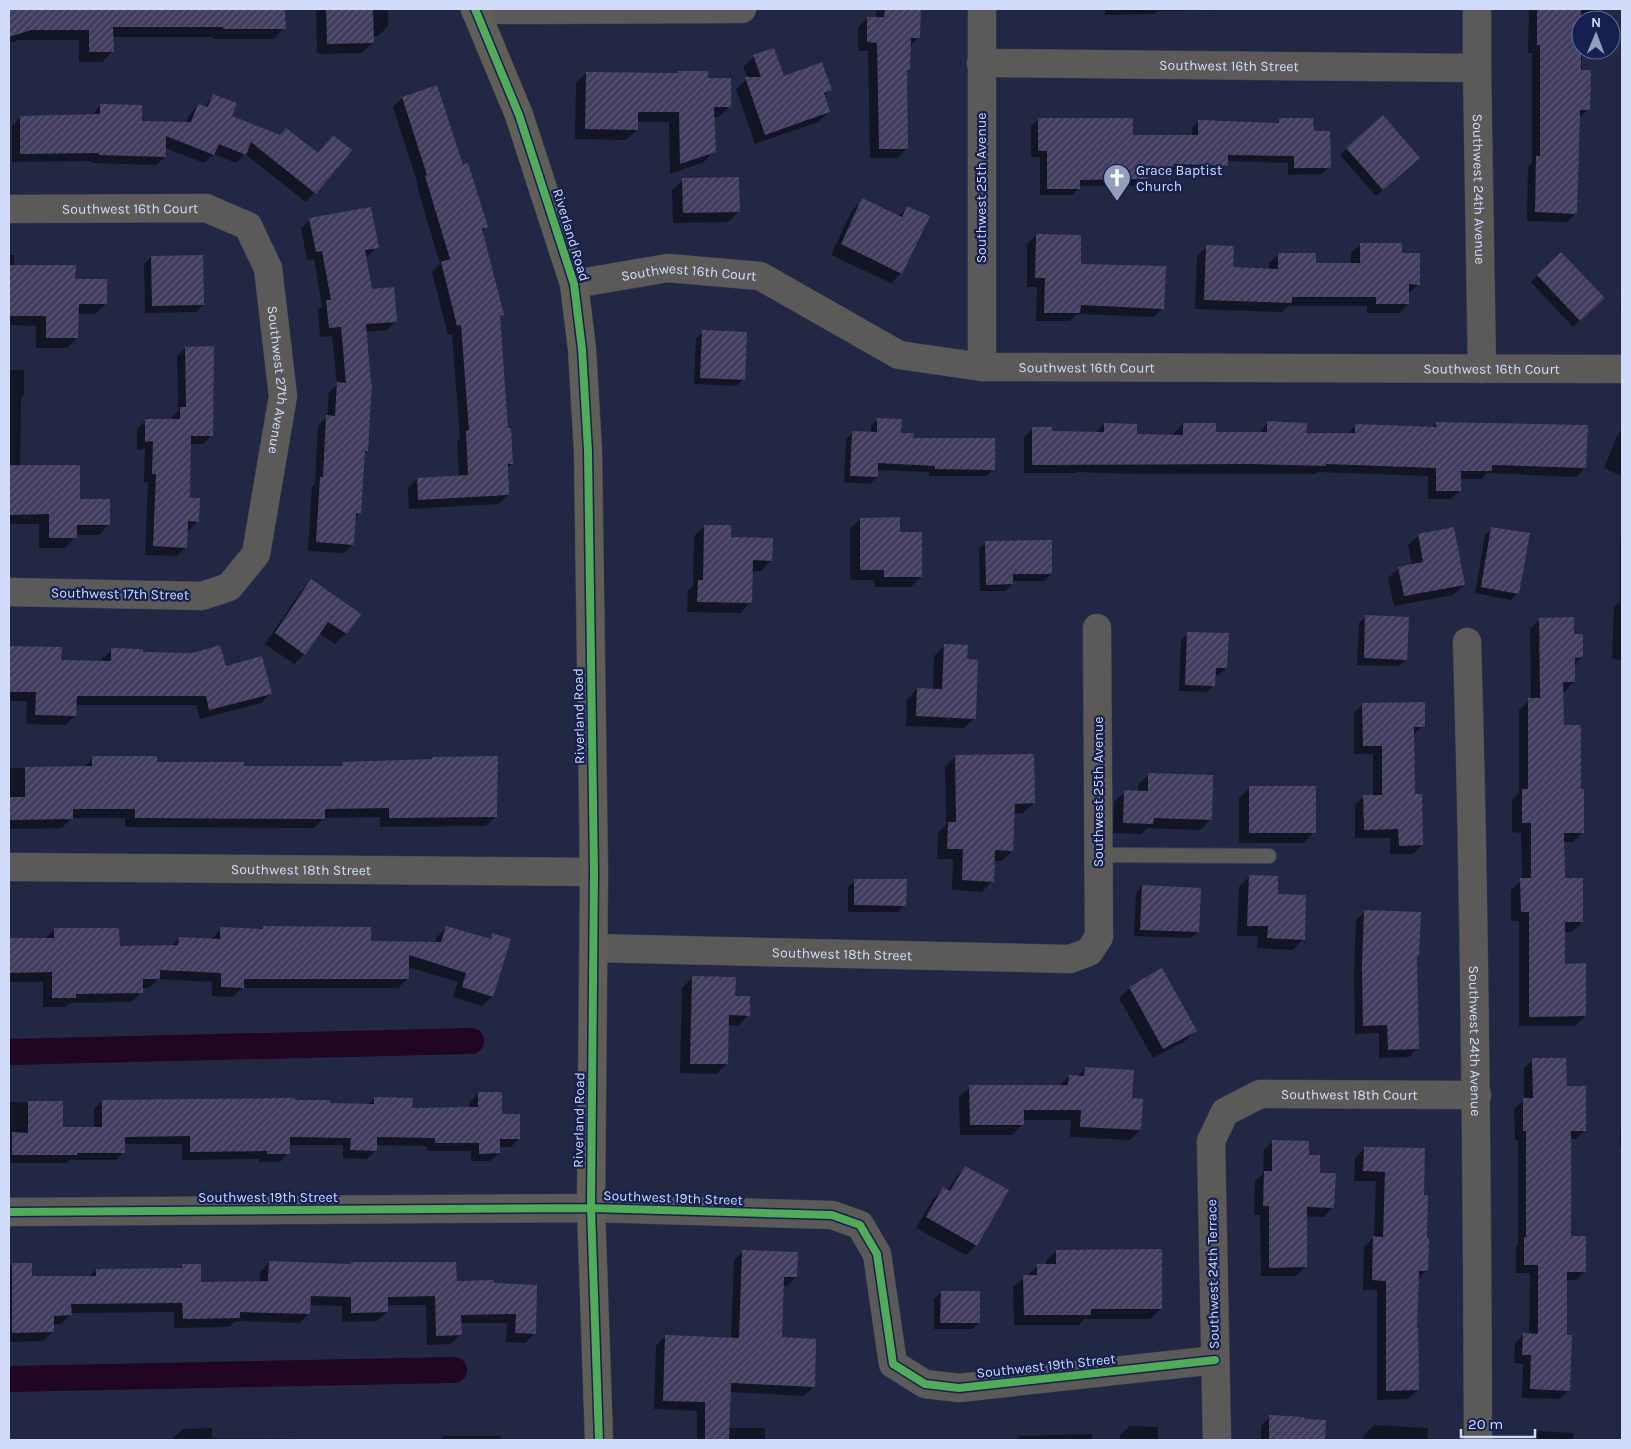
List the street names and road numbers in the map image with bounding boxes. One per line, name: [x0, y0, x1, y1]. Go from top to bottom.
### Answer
street label: Southwest 16th Street: [1159, 56, 1299, 75]
street label: Southwest 25th Avenue: [973, 113, 990, 263]
street label: Southwest 24th Avenue: [1469, 113, 1489, 265]
street label: Riverland Road: [549, 187, 593, 283]
street label: Southwest 16th Court: [62, 200, 198, 217]
street label: Southwest 16th Court: [620, 259, 757, 284]
street label: Southwest 27th Avenue: [264, 305, 292, 455]
street label: Southwest 16th Court: [1018, 359, 1155, 376]
street label: Southwest 16th Court: [1423, 360, 1560, 377]
street label: Southwest 17th Street: [51, 584, 189, 604]
street label: Riverland Road: [570, 668, 588, 764]
street label: Southwest 25th Avenue: [1090, 717, 1107, 867]
street label: Southwest 18th Street: [231, 860, 371, 879]
street label: Southwest 18th Street: [772, 944, 912, 964]
street label: Southwest 24th Avenue: [1466, 965, 1484, 1116]
street label: Riverland Road: [570, 1072, 588, 1168]
street label: Southwest 18th Court: [1281, 1086, 1418, 1103]
street label: Southwest 19th Street: [603, 1187, 743, 1209]
street label: Southwest 19th Street: [198, 1189, 338, 1206]
street label: Southwest 24th Terrace: [1203, 1199, 1223, 1349]
street label: Southwest 19th Street: [976, 1350, 1116, 1382]

